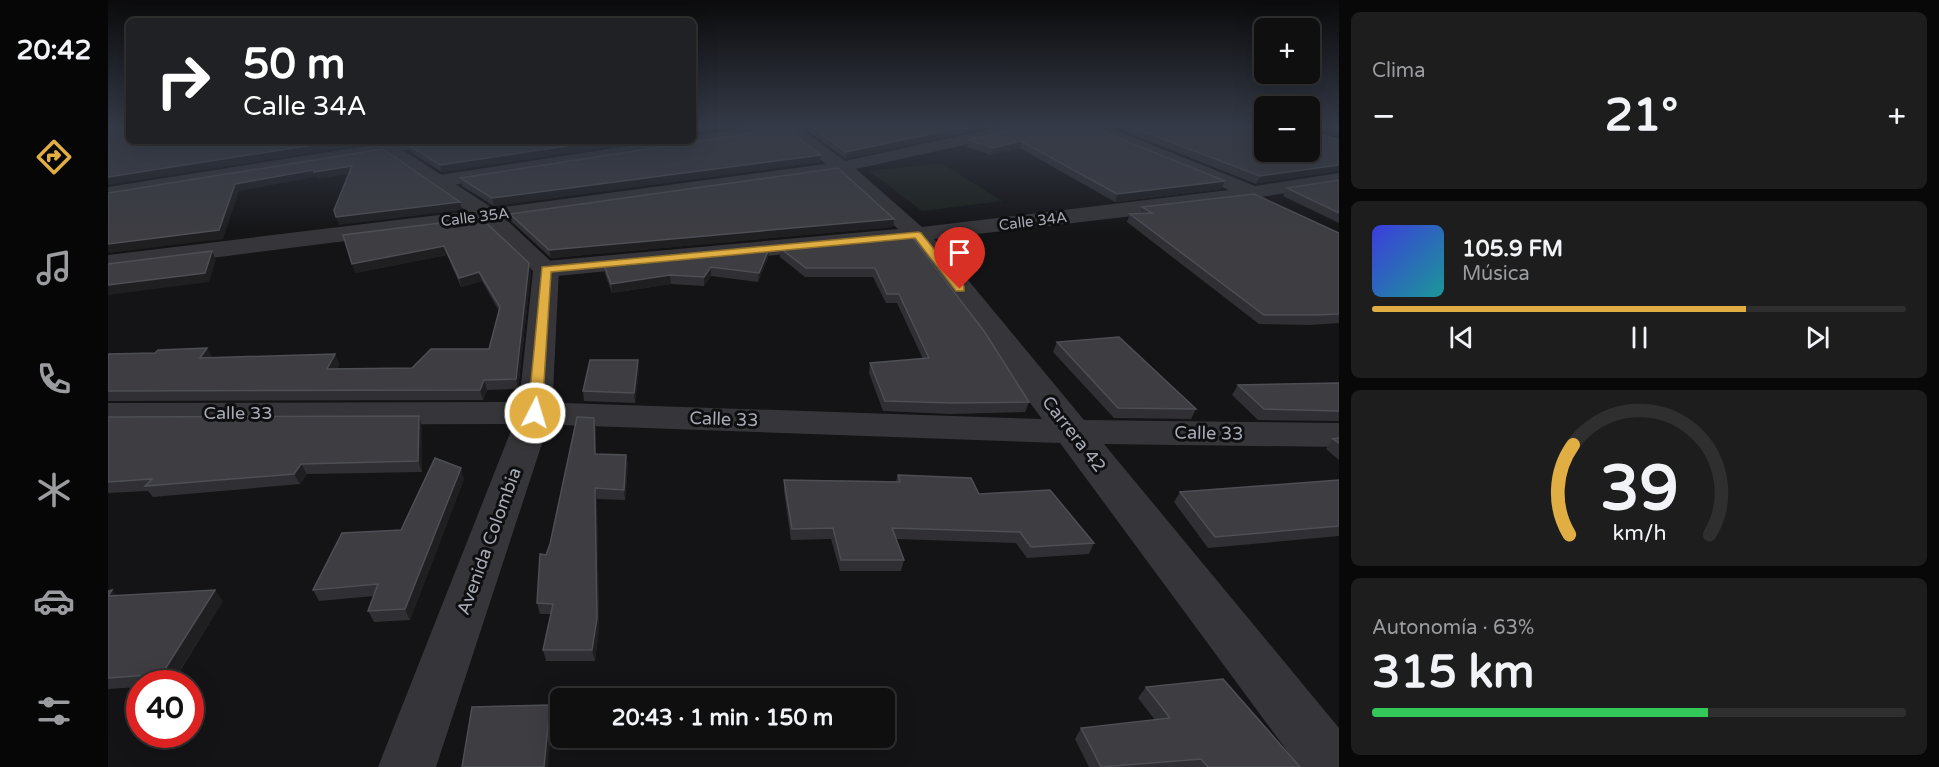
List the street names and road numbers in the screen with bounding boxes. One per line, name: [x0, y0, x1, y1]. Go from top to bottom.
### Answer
street label: Calle 35A: [440, 204, 510, 230]
street label: Calle 34A: [998, 208, 1068, 234]
street label: Carrera 42: [1037, 392, 1111, 476]
street label: Calle 33: [203, 402, 273, 424]
street label: Calle 33: [689, 407, 759, 431]
street label: Calle 33: [1174, 421, 1244, 445]
street label: Avenida Colombia: [452, 464, 526, 618]

